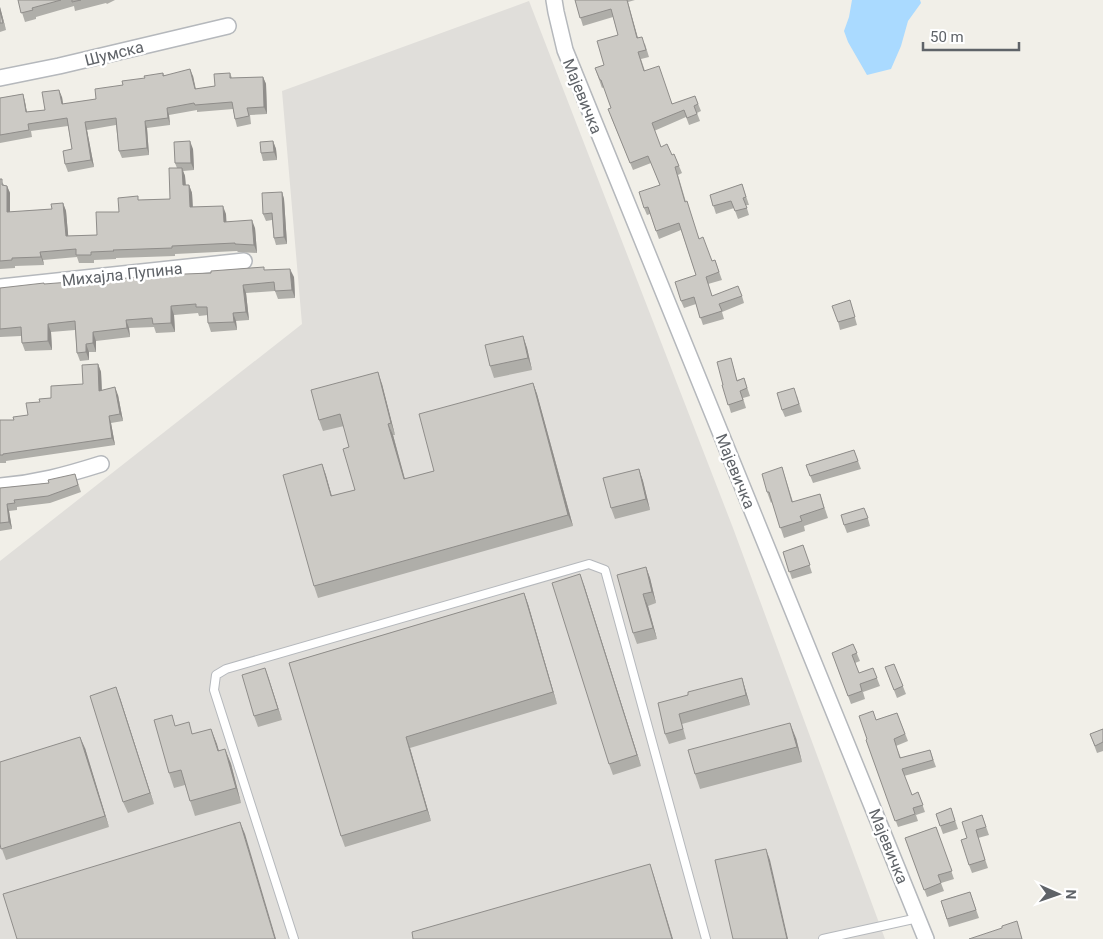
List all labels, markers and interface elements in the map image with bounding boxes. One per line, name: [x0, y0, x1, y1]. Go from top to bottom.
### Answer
scale bar: [923, 20, 1019, 52]
text: 50 m: [930, 28, 964, 46]
street label: Шумска: [83, 37, 146, 70]
street label: Мајевичка: [559, 56, 606, 137]
street label: Михајла Пупина: [61, 259, 183, 290]
street label: Мајевичка: [712, 431, 759, 512]
street label: Мајевичка: [865, 806, 912, 887]
north arrow: [1033, 869, 1083, 919]
text: N: [1063, 889, 1079, 900]

